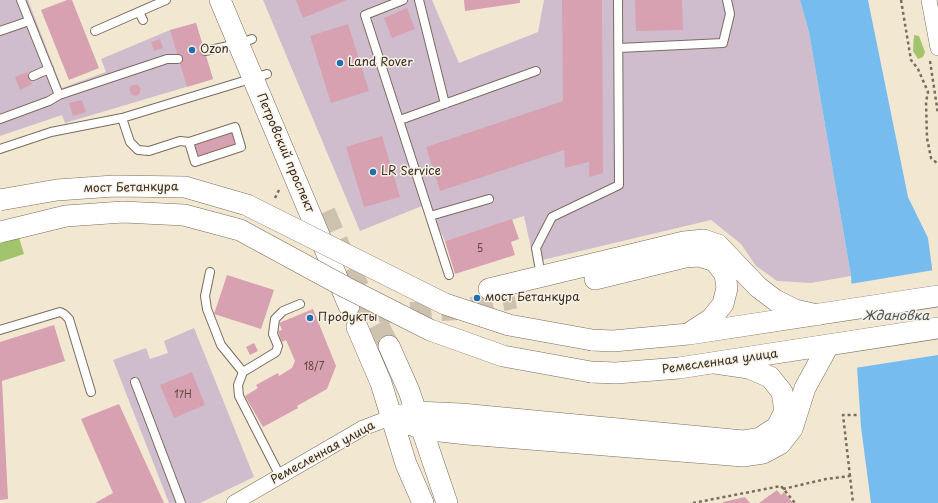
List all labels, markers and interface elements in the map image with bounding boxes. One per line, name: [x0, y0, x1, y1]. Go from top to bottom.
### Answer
place label: Ozon: [200, 43, 229, 57]
marker: Ozon: [187, 45, 197, 55]
place label: Land Rover: [348, 56, 413, 70]
marker: Land Rover: [335, 58, 345, 68]
street label: Петровский проспект: [253, 91, 317, 215]
place label: LR Service: [381, 165, 441, 179]
marker: LR Service: [368, 167, 378, 177]
street label: мост Бетанкура: [84, 180, 178, 196]
house number: 5: [477, 243, 483, 255]
place label: мост Бетанкура: [485, 291, 580, 305]
marker: мост Бетанкура: [472, 293, 482, 303]
water label: Ждановка: [863, 308, 929, 324]
place label: Продукты: [318, 311, 377, 325]
marker: Продукты: [305, 313, 315, 323]
street label: Ремесленная улица: [661, 347, 779, 377]
house number: 18/7: [304, 361, 324, 373]
house number: 17Н: [174, 389, 192, 401]
street label: Ремесленная улица: [268, 418, 378, 488]

